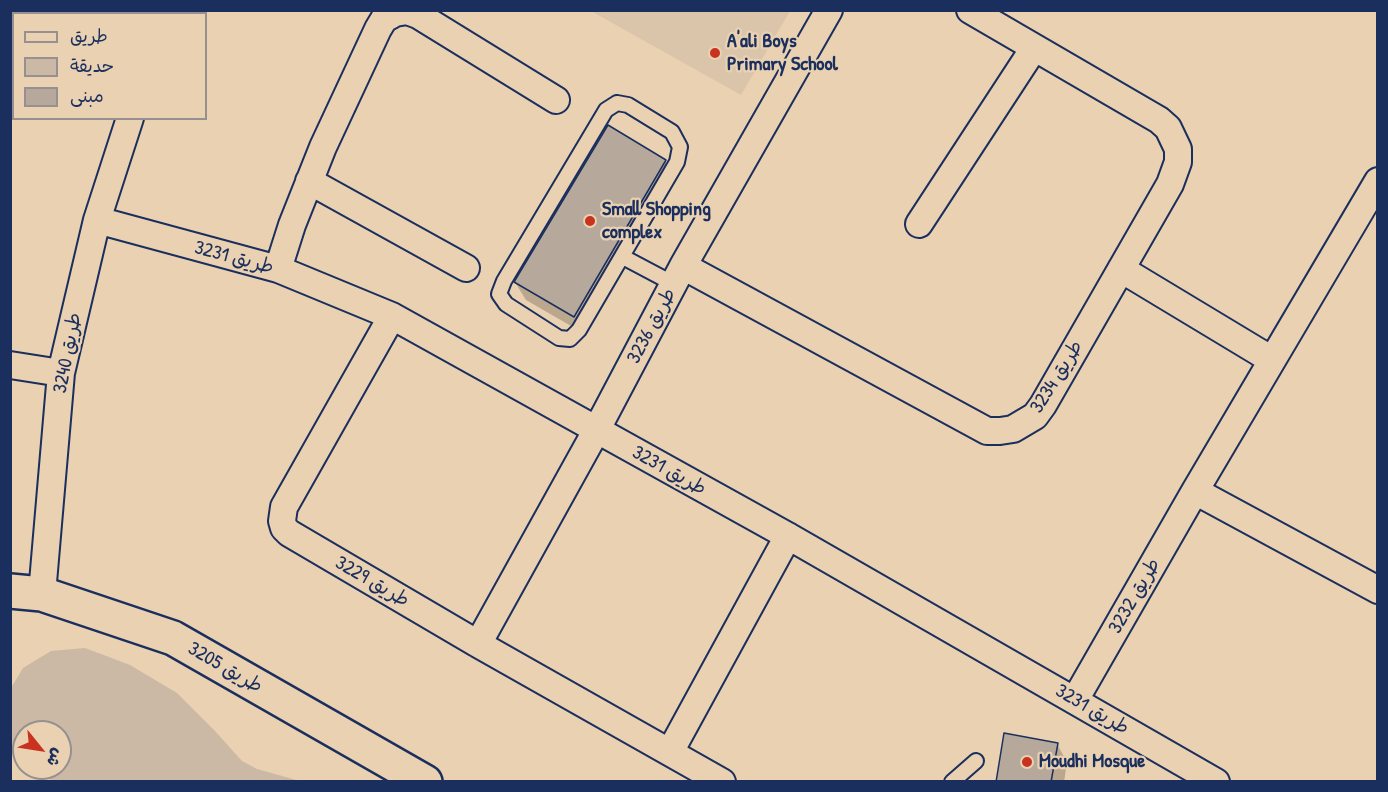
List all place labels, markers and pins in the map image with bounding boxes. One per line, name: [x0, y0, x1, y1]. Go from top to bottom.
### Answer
place label: A'ali Boys Primary School: [727, 30, 838, 77]
marker: A'ali Boys Primary School: [708, 46, 722, 60]
place label: Small Shopping complex: [602, 198, 711, 245]
marker: Small Shopping complex: [583, 214, 597, 228]
place label: Moudhi Mosque: [1039, 750, 1145, 774]
marker: Moudhi Mosque: [1020, 755, 1034, 769]

